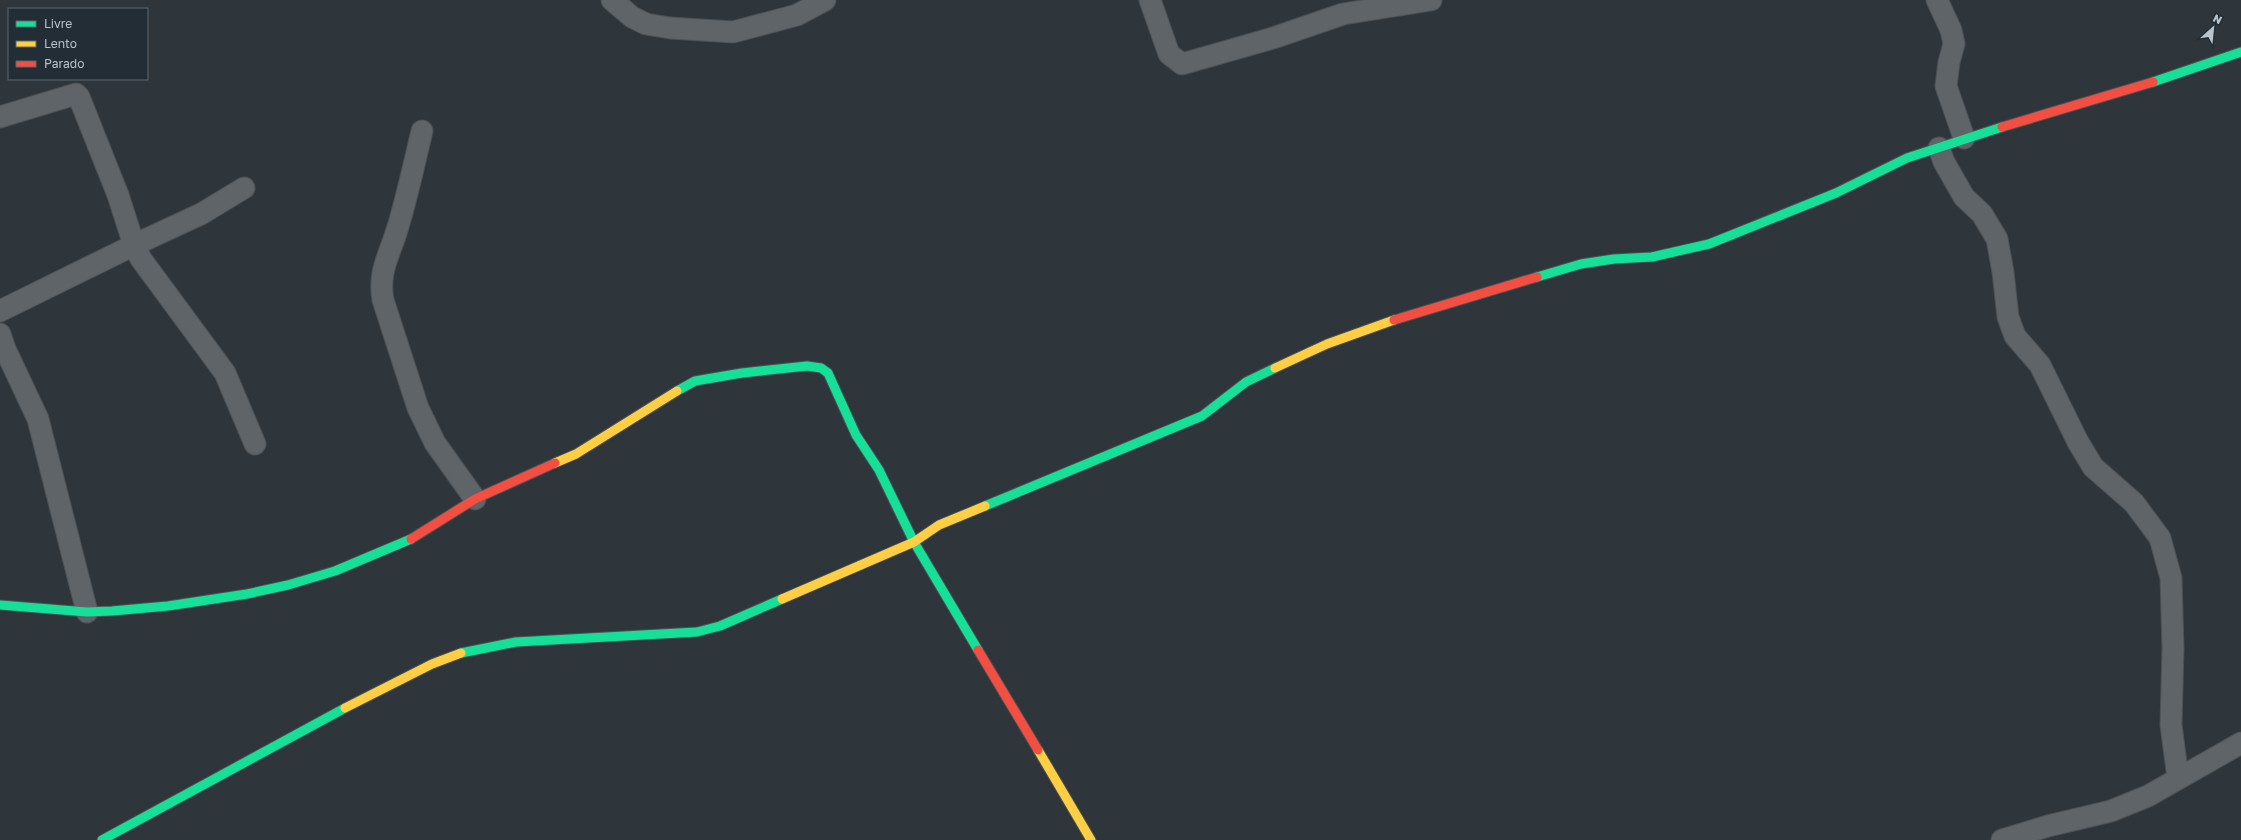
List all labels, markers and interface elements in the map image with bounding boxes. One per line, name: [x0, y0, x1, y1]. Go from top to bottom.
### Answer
legend: [8, 8, 148, 80]
north arrow: [2193, 8, 2233, 48]
text: N: [2211, 11, 2224, 26]
text: Livre: [44, 16, 72, 31]
text: Lento: [44, 36, 77, 51]
text: Parado: [44, 56, 84, 71]

